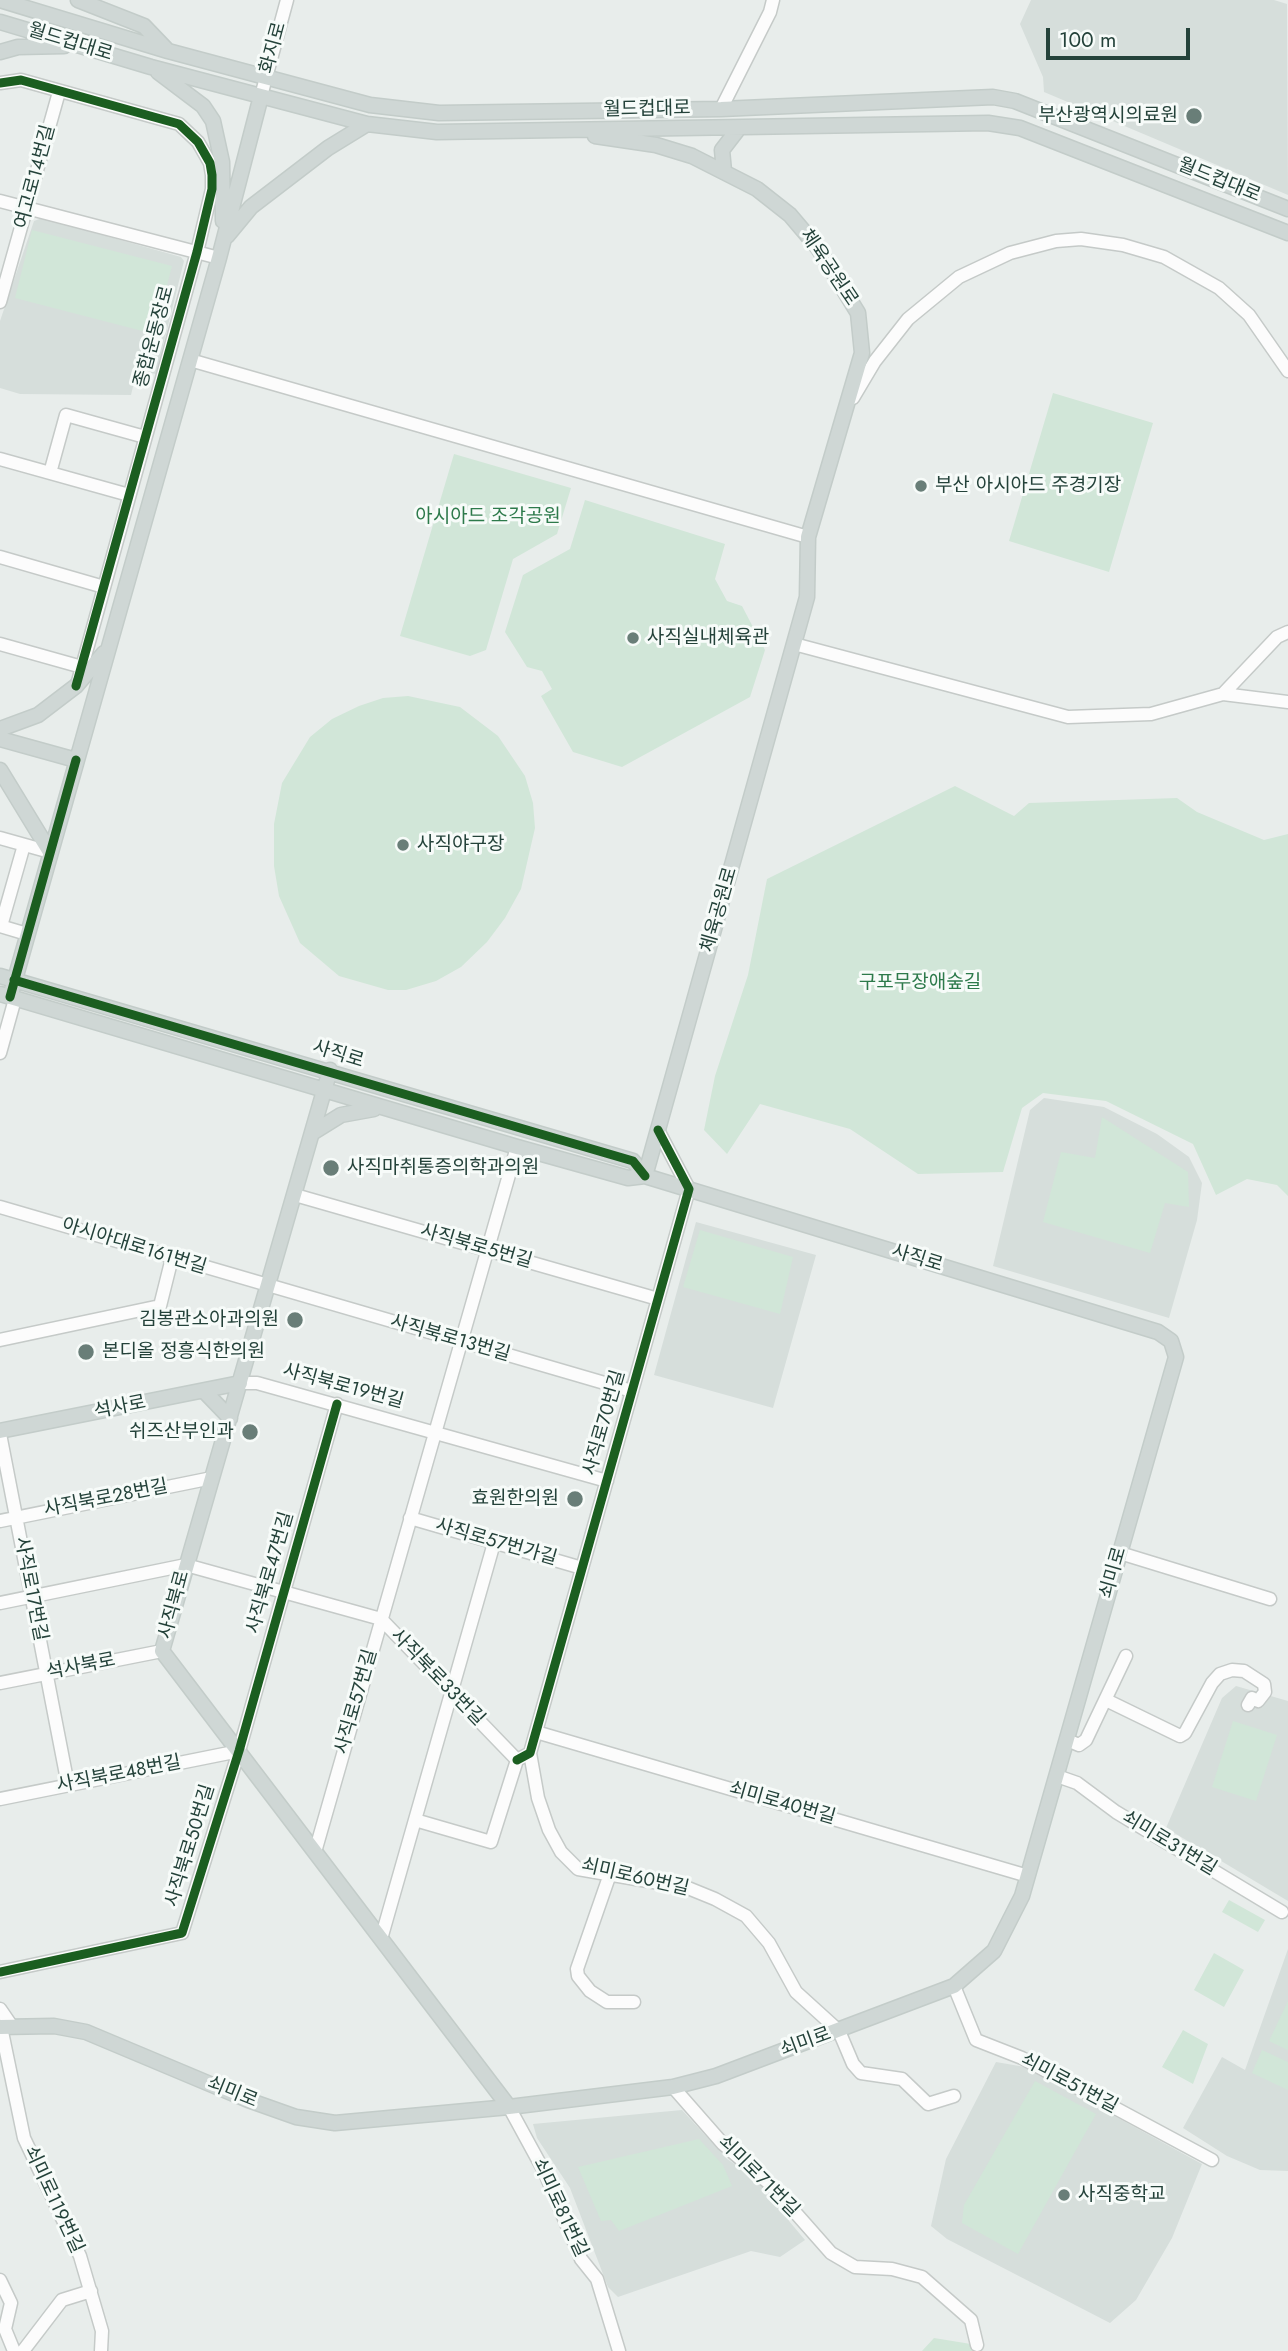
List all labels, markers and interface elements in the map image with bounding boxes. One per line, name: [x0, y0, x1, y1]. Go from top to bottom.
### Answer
scale bar: [1050, 14, 1194, 58]
street label: 월드컵대로: [25, 19, 115, 67]
street label: 화지로: [256, 20, 292, 76]
text: 100 m: [1059, 25, 1116, 55]
street label: 월드컵대로: [603, 98, 691, 122]
place label: 부산광역시의료원: [1038, 105, 1178, 127]
marker: 부산광역시의료원: [1184, 106, 1204, 126]
street label: 여고로14번길: [11, 122, 61, 232]
street label: 월드컵대로: [1174, 154, 1264, 208]
street label: 체육공원로: [794, 225, 862, 311]
street label: 종합운동장로: [130, 283, 180, 391]
place label: 부산 아시아드 주경기장: [935, 475, 1121, 497]
marker: 부산 아시아드 주경기장: [913, 478, 929, 494]
park label: 아시아드 조각공원: [415, 506, 561, 528]
place label: 사직실내체육관: [647, 627, 769, 649]
marker: 사직실내체육관: [625, 630, 641, 646]
place label: 사직야구장: [417, 834, 504, 856]
marker: 사직야구장: [395, 837, 411, 853]
street label: 체육공원로: [697, 865, 743, 955]
park label: 구포무장애숲길: [859, 972, 981, 994]
street label: 사직로: [310, 1036, 366, 1074]
place label: 사직마취통증의학과의원: [347, 1157, 539, 1179]
marker: 사직마취통증의학과의원: [321, 1158, 341, 1178]
street label: 아시아대로161번길: [59, 1214, 209, 1280]
street label: 사직북로5번길: [417, 1220, 535, 1274]
street label: 사직로: [889, 1240, 945, 1278]
place label: 김봉관소아과의원: [139, 1309, 279, 1331]
marker: 김봉관소아과의원: [285, 1310, 305, 1330]
street label: 사직북로13번길: [387, 1311, 513, 1367]
place label: 본디올 정흥식한의원: [102, 1341, 265, 1363]
marker: 본디올 정흥식한의원: [76, 1342, 96, 1362]
street label: 사직북로19번길: [280, 1360, 406, 1414]
street label: 사직로70번길: [579, 1368, 631, 1478]
street label: 석사로: [92, 1392, 148, 1424]
place label: 쉬즈산부인과: [129, 1421, 234, 1443]
marker: 쉬즈산부인과: [240, 1422, 260, 1442]
street label: 사직북로28번길: [42, 1476, 170, 1522]
place label: 효원한의원: [472, 1488, 559, 1510]
marker: 효원한의원: [565, 1489, 585, 1509]
street label: 사직북로47번길: [243, 1509, 299, 1637]
street label: 사직로57번가길: [433, 1515, 559, 1571]
street label: 사직로17번길: [9, 1535, 51, 1643]
street label: 쇠미로: [1096, 1545, 1132, 1601]
street label: 사직북로: [155, 1568, 195, 1642]
street label: 사직북로33번길: [385, 1625, 489, 1731]
street label: 사직로57번길: [331, 1647, 383, 1757]
street label: 석사북로: [45, 1649, 117, 1685]
street label: 사직북로48번길: [55, 1752, 183, 1798]
street label: 쇠미로40번길: [726, 1778, 838, 1830]
street label: 사직북로50번길: [162, 1782, 220, 1910]
street label: 쇠미로31번길: [1118, 1807, 1220, 1881]
street label: 쇠미로60번길: [579, 1855, 691, 1901]
street label: 쇠미로: [777, 2023, 835, 2063]
street label: 쇠미로51번길: [1017, 2049, 1121, 2119]
street label: 쇠미로: [203, 2073, 261, 2113]
street label: 쇠미로71번길: [712, 2131, 804, 2223]
street label: 쇠미로119번길: [18, 2143, 88, 2257]
street label: 쇠미로81번길: [526, 2155, 592, 2261]
place label: 사직중학교: [1078, 2184, 1165, 2206]
marker: 사직중학교: [1056, 2187, 1072, 2203]

